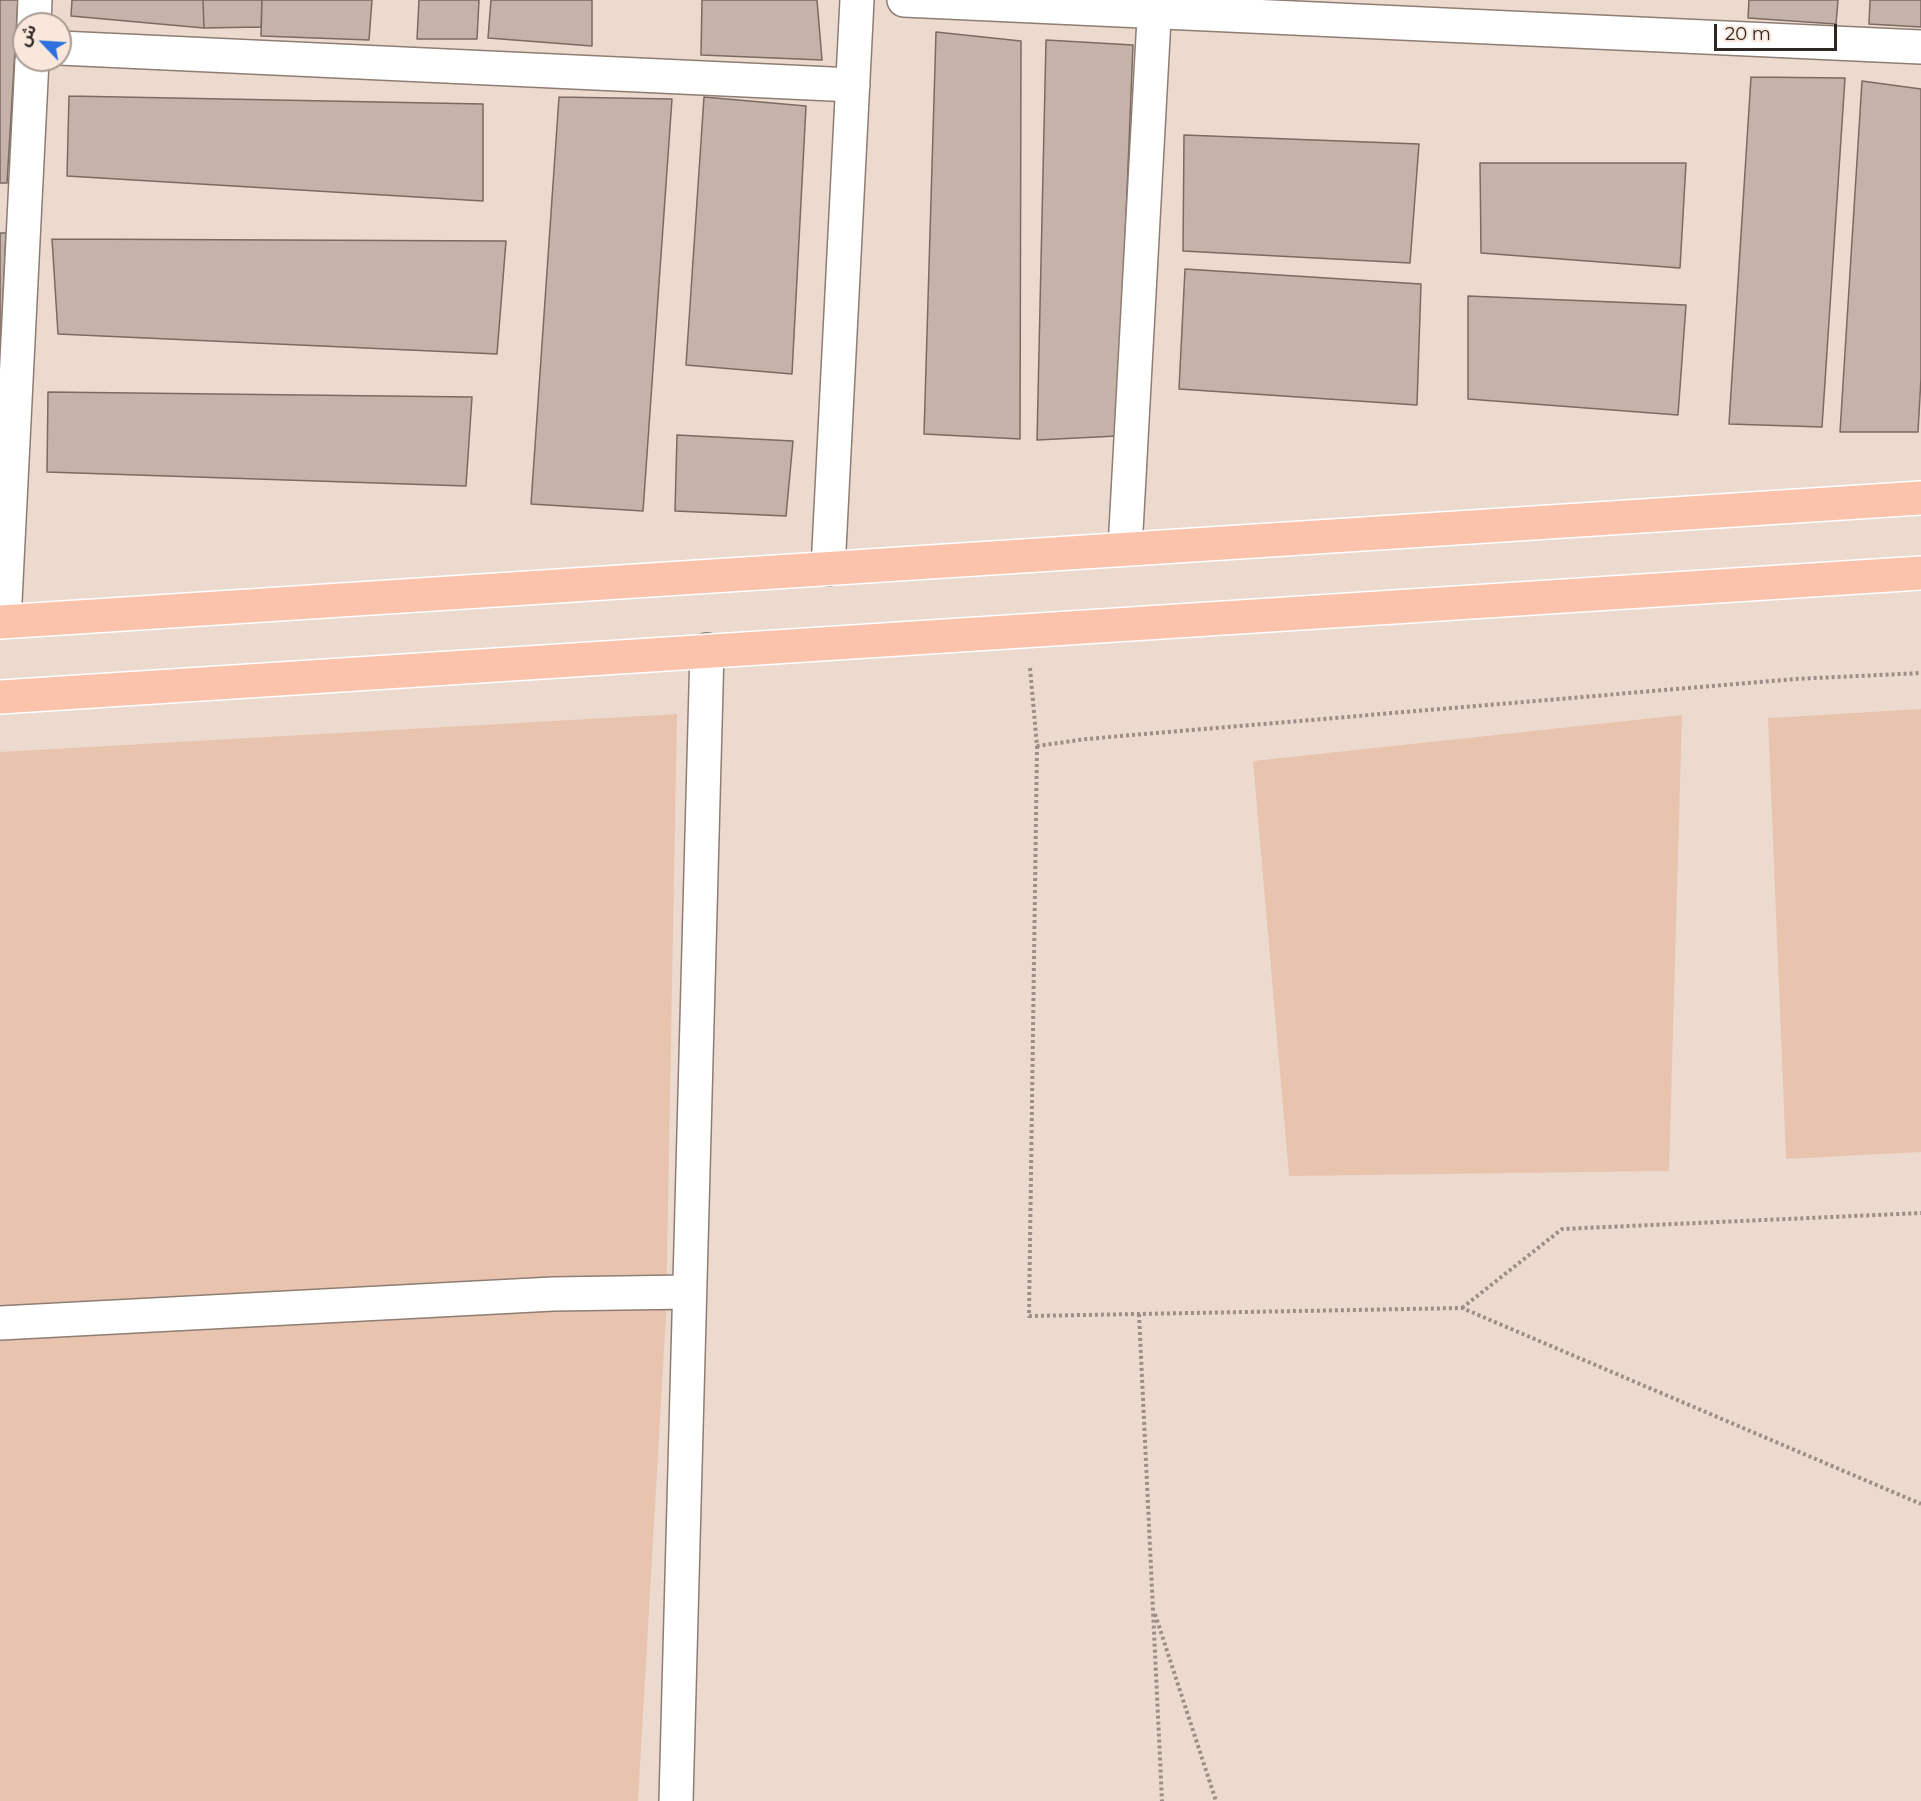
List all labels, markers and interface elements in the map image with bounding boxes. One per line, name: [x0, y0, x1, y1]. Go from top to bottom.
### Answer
north arrow: [12, 12, 72, 72]
scale bar: [1717, 12, 1840, 50]
text: ش: [14, 21, 40, 49]
text: 20 m: [1725, 23, 1771, 45]

